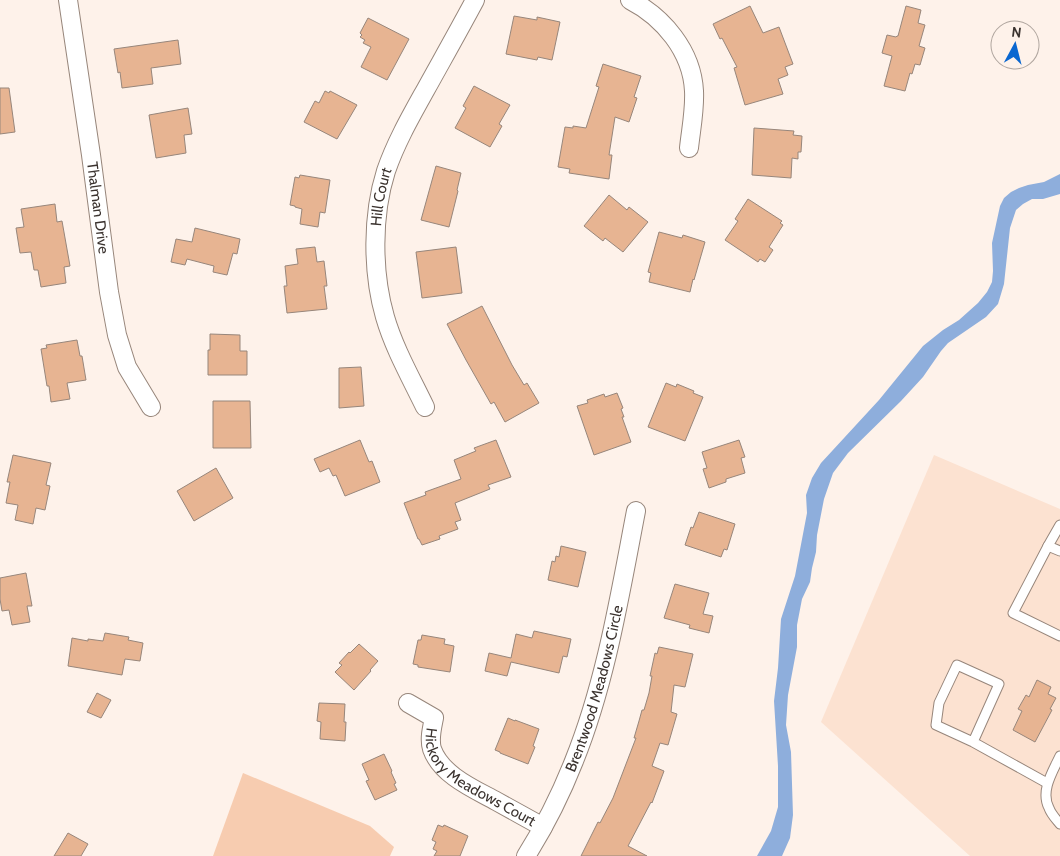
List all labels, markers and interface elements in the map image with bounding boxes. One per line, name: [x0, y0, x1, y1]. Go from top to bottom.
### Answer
north arrow: [990, 20, 1040, 70]
text: N: [1011, 23, 1023, 42]
street label: Thalman Drive: [83, 161, 113, 255]
street label: Hill Court: [367, 165, 396, 227]
street label: Brentwood Meadows Circle: [562, 603, 627, 775]
street label: Hickory Meadows Court: [422, 727, 539, 830]

